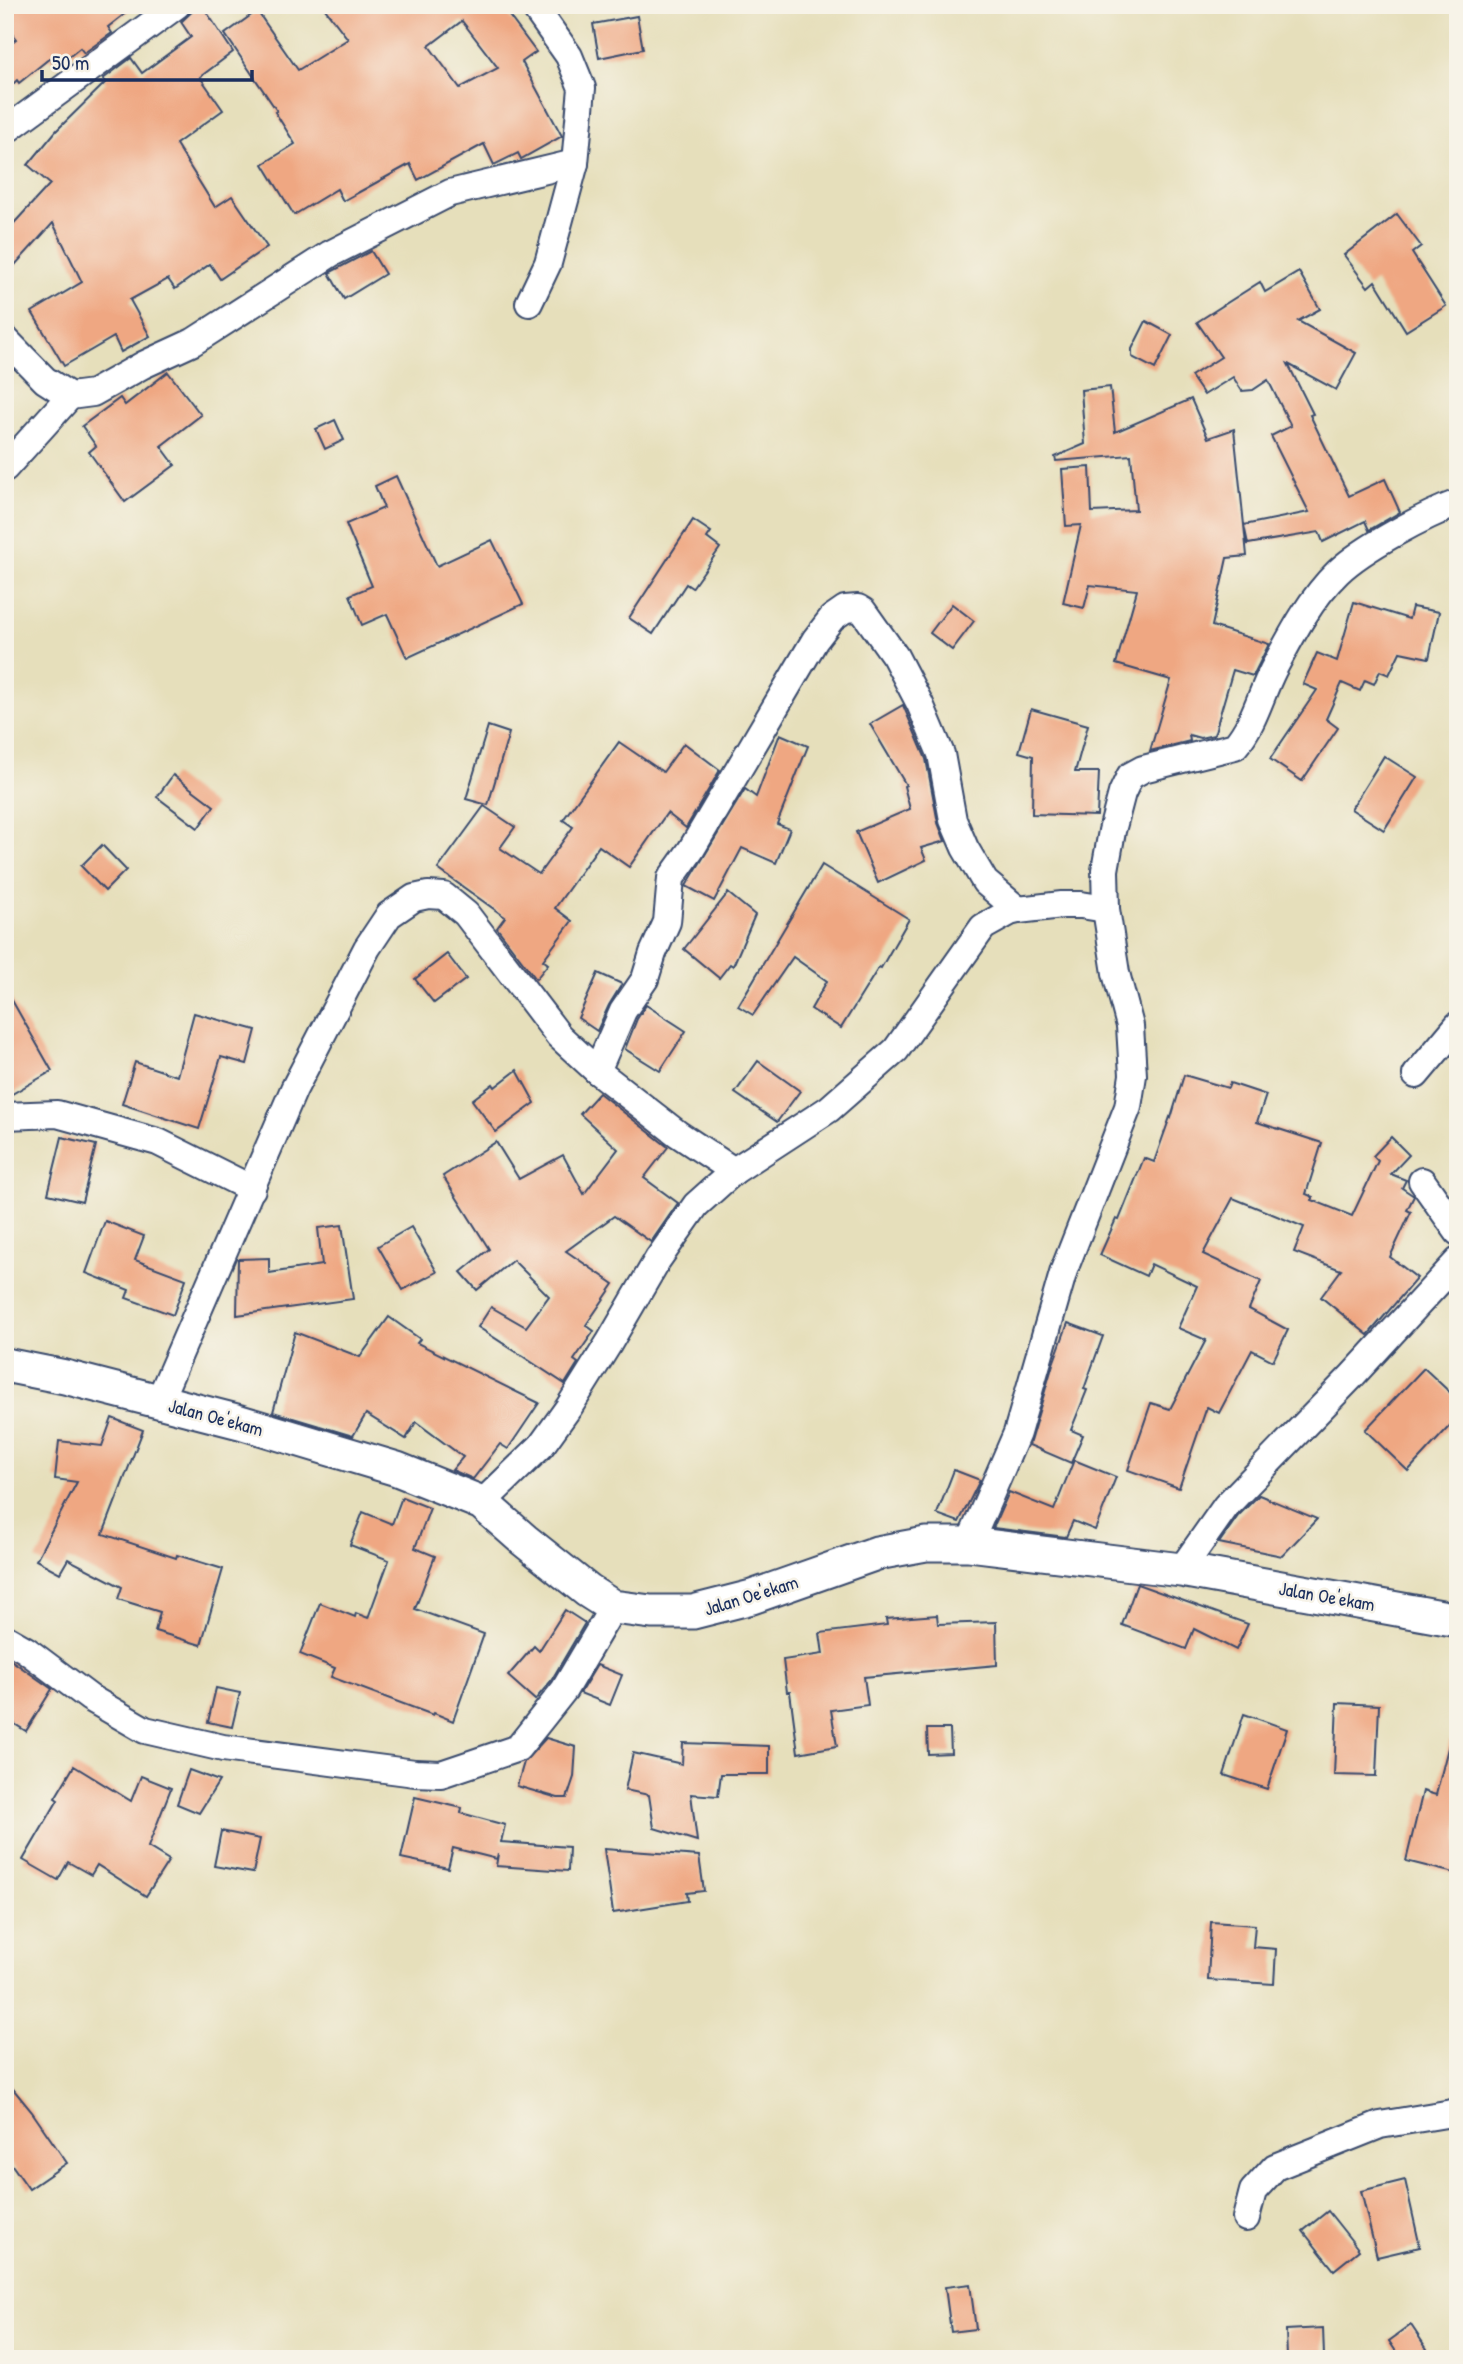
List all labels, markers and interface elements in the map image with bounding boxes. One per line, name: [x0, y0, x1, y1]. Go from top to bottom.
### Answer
scale bar: [42, 38, 252, 82]
text: 50 m: [52, 48, 89, 77]
street label: Jalan Oe'ekam: [166, 1392, 266, 1442]
street label: Jalan Oe'ekam: [701, 1568, 801, 1622]
street label: Jalan Oe'ekam: [1277, 1575, 1377, 1617]

